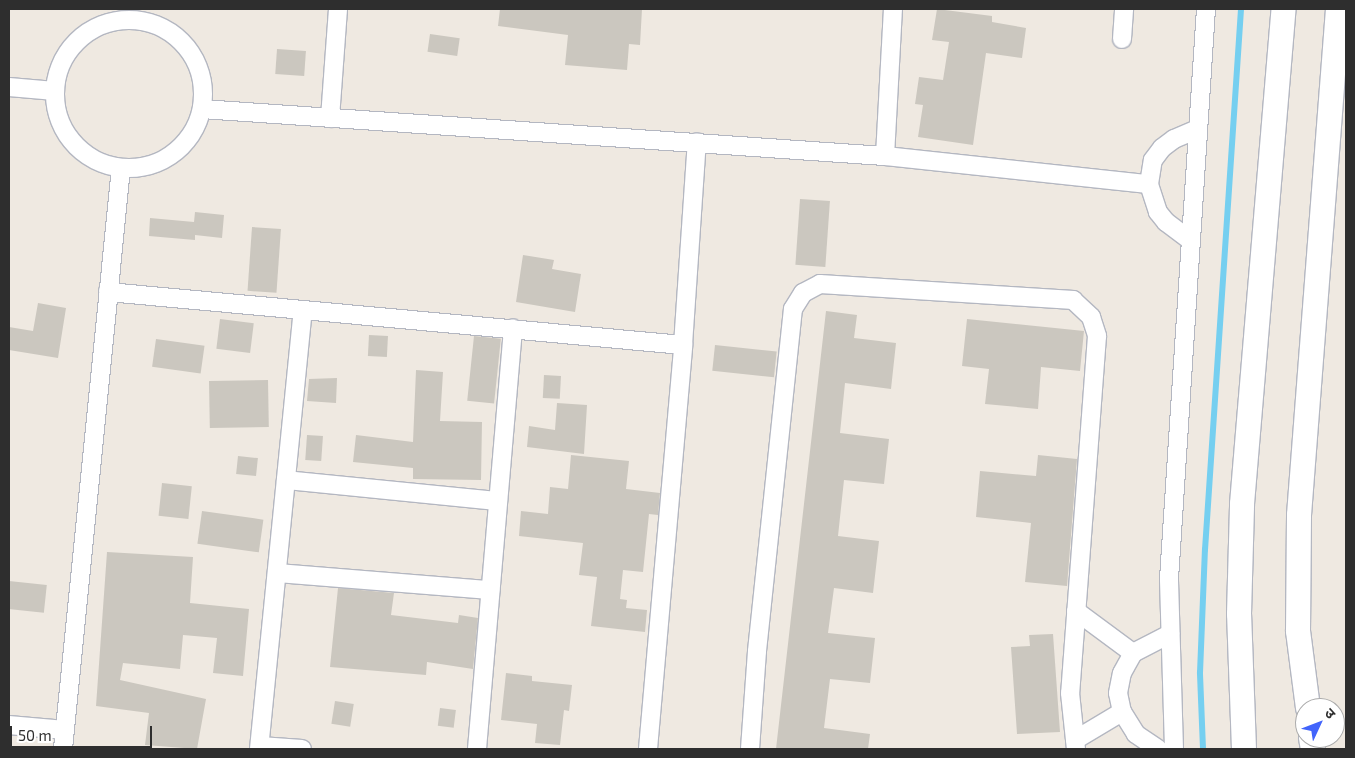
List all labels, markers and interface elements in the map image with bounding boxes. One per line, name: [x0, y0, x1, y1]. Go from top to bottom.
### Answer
north arrow: [1295, 698, 1345, 748]
text: उ: [1322, 704, 1340, 722]
scale bar: [12, 716, 155, 748]
text: 50 m: [18, 726, 52, 744]

